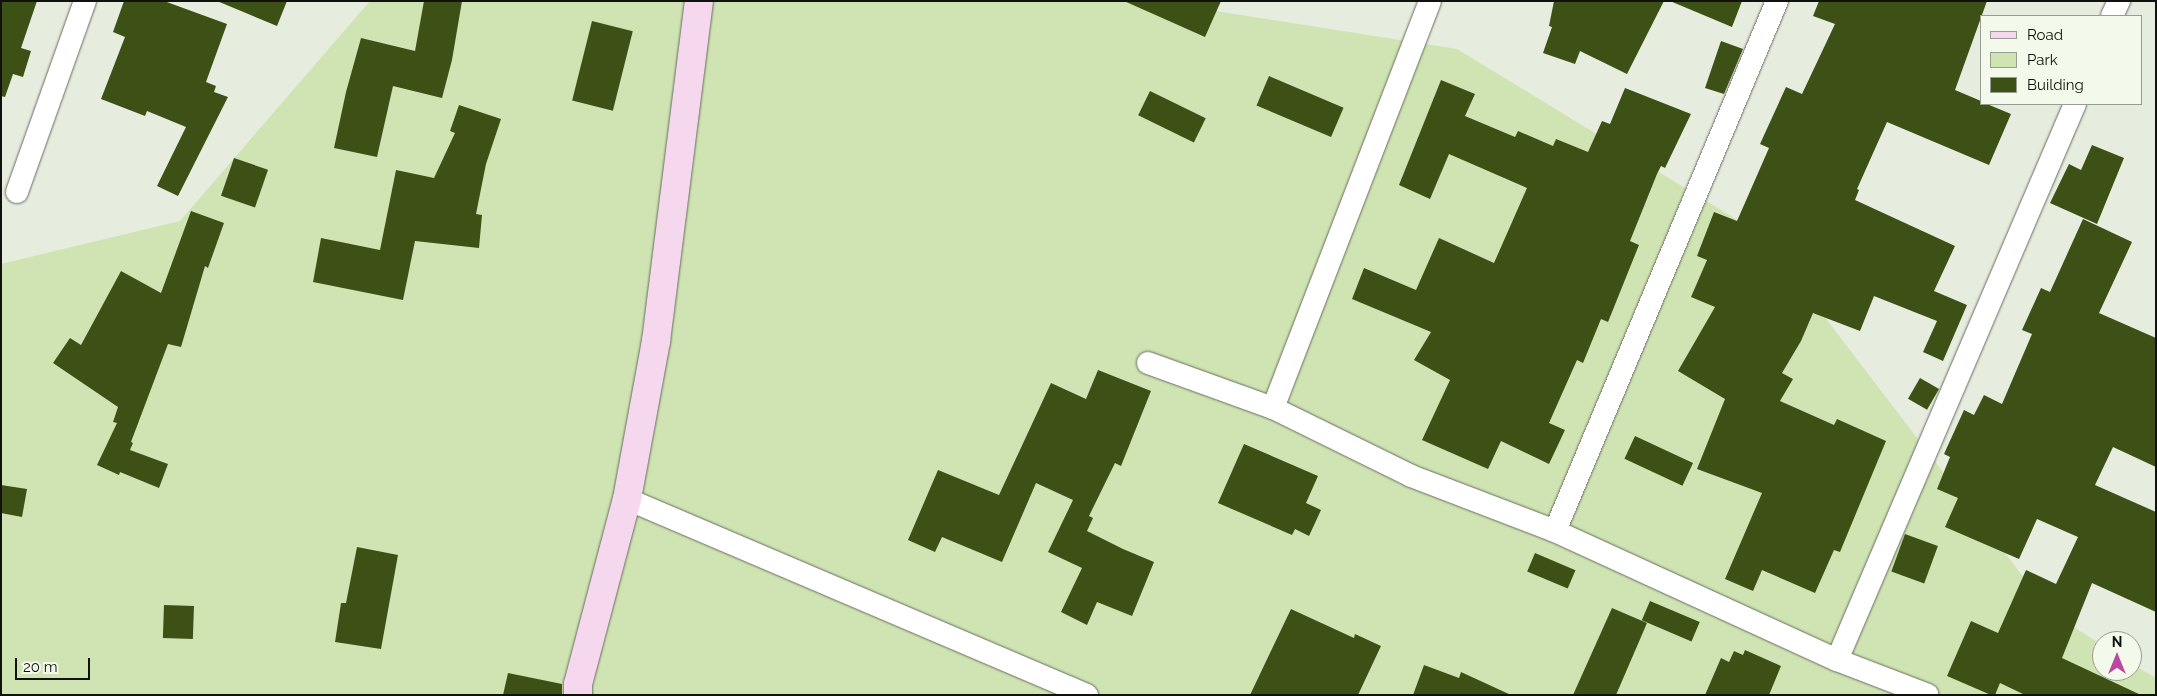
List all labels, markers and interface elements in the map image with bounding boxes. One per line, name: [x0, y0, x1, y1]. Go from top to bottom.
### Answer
legend: [1980, 15, 2142, 105]
text: Road: [2027, 26, 2063, 44]
text: Park: [2027, 51, 2058, 69]
text: Building: [2027, 76, 2084, 94]
north arrow: [2092, 631, 2142, 681]
text: N: [2112, 634, 2122, 650]
scale bar: [18, 648, 92, 680]
text: 20 m: [23, 658, 58, 676]

